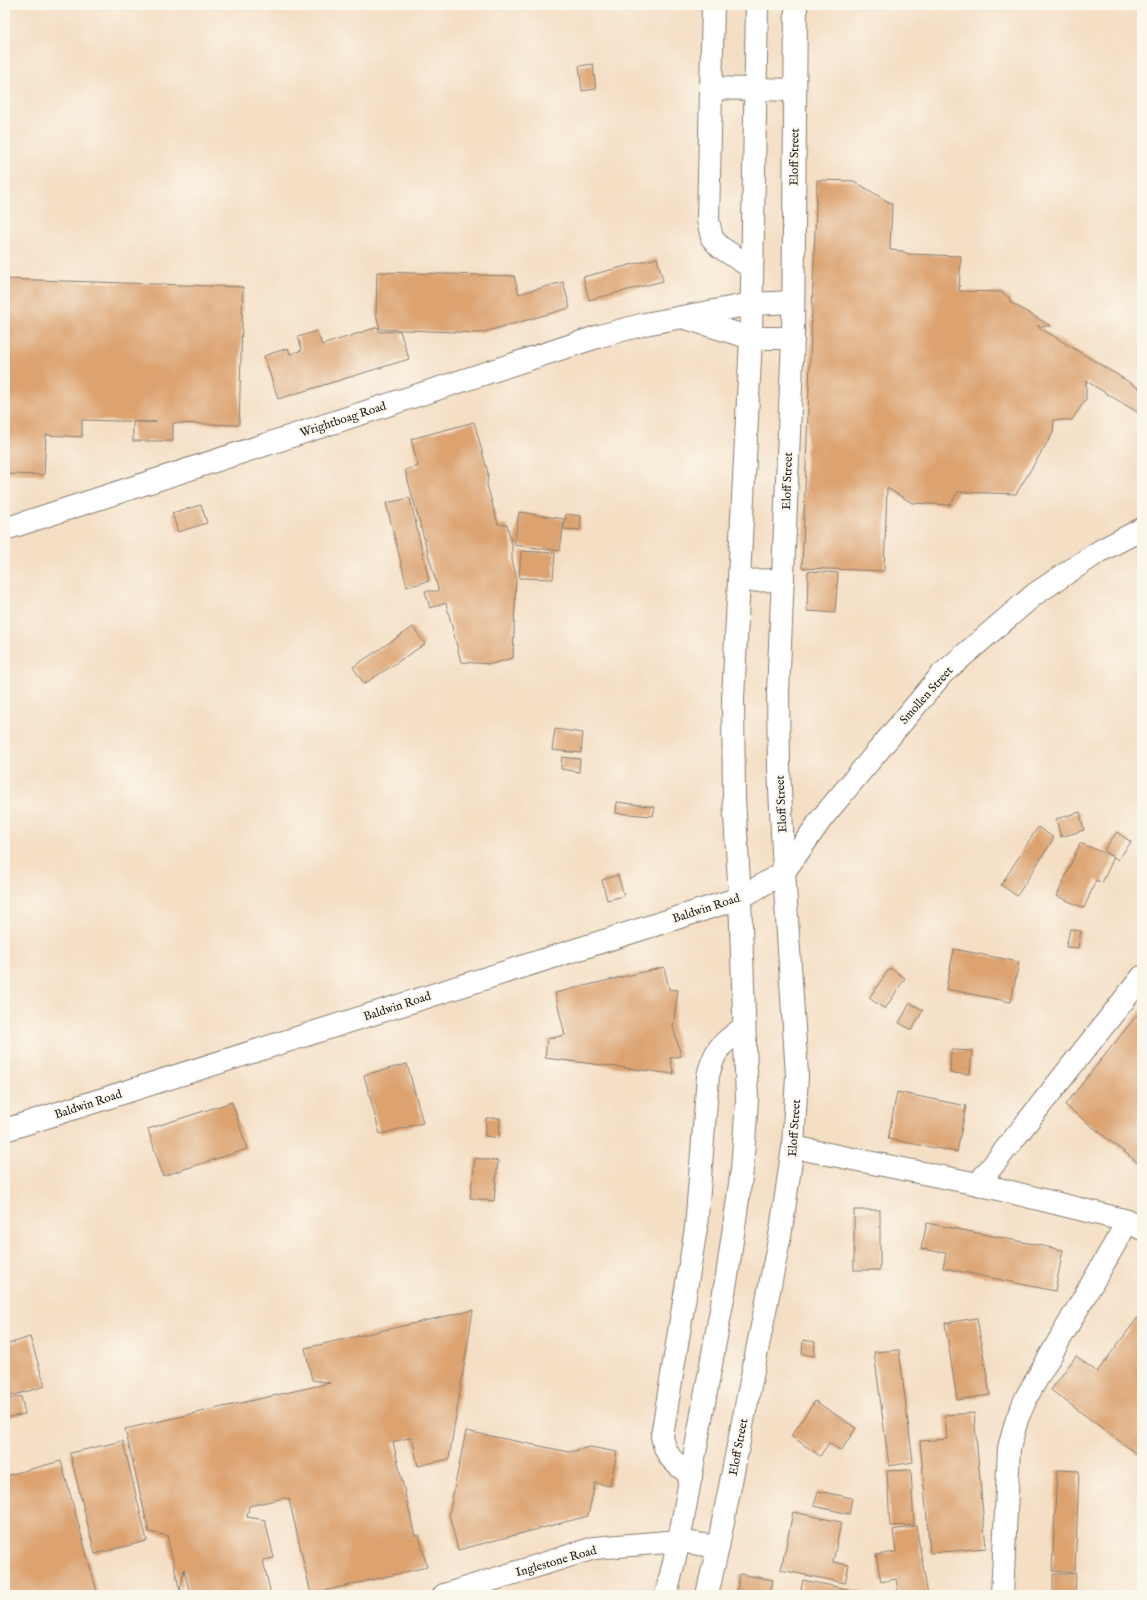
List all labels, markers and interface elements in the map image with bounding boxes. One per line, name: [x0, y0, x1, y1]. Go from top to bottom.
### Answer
street label: Eloff Street: [786, 128, 803, 186]
street label: Wrightboag Road: [298, 398, 389, 440]
street label: Eloff Street: [779, 452, 796, 510]
street label: Smollen Street: [896, 663, 956, 727]
street label: Eloff Street: [773, 775, 790, 833]
street label: Baldwin Road: [671, 890, 742, 926]
street label: Baldwin Road: [362, 988, 433, 1024]
street label: Baldwin Road: [53, 1086, 124, 1122]
street label: Eloff Street: [785, 1099, 804, 1157]
street label: Eloff Street: [726, 1417, 751, 1477]
street label: Inglestone Road: [514, 1543, 599, 1580]

